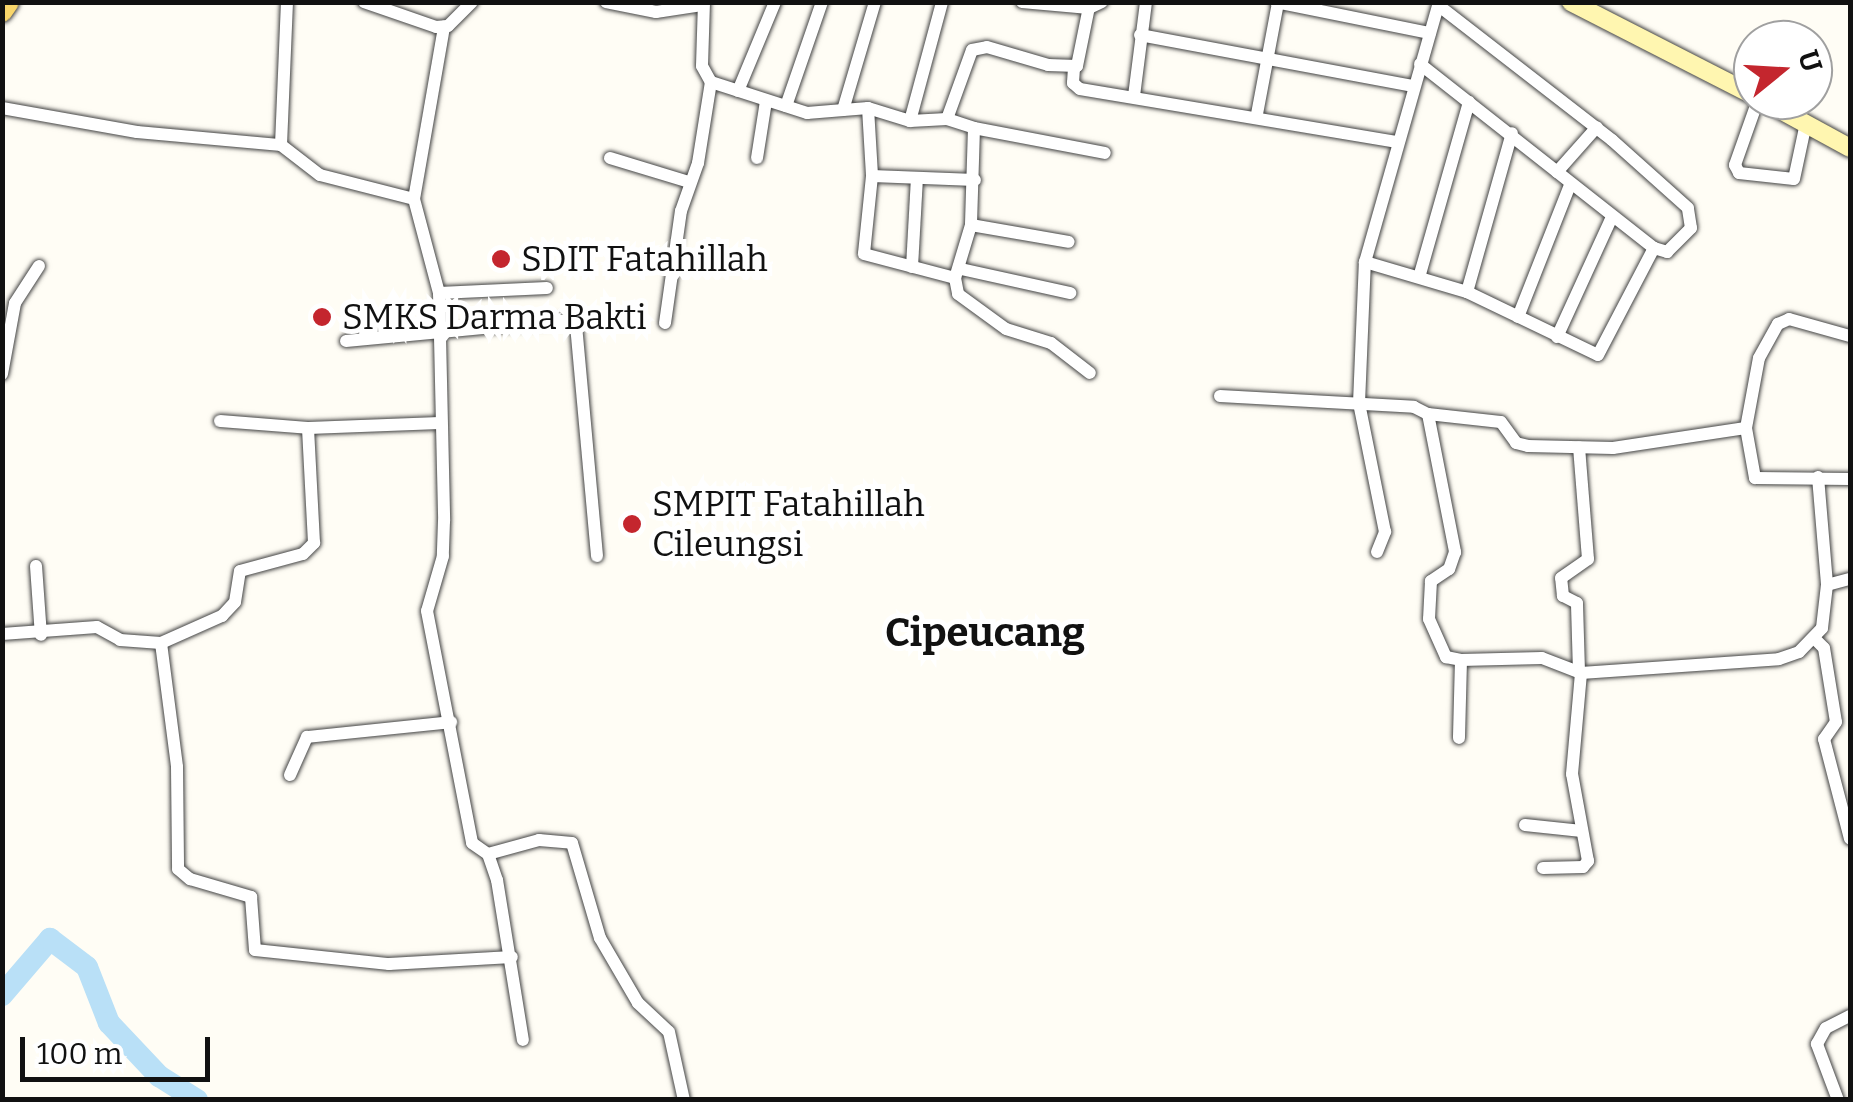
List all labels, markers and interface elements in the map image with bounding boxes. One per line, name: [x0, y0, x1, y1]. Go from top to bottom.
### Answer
north arrow: [1733, 20, 1833, 120]
text: U: [1791, 46, 1829, 76]
place label: SDIT Fatahillah: [521, 238, 768, 280]
marker: SDIT Fatahillah: [490, 248, 512, 270]
place label: SMKS Darma Bakti: [342, 296, 647, 338]
marker: SMKS Darma Bakti: [311, 306, 333, 328]
place label: SMPIT Fatahillah Cileungsi: [652, 483, 925, 565]
marker: SMPIT Fatahillah Cileungsi: [621, 513, 643, 535]
district label: Cipeucang: [885, 609, 1085, 657]
scale bar: [25, 1017, 215, 1079]
text: 100 m: [37, 1036, 122, 1072]

